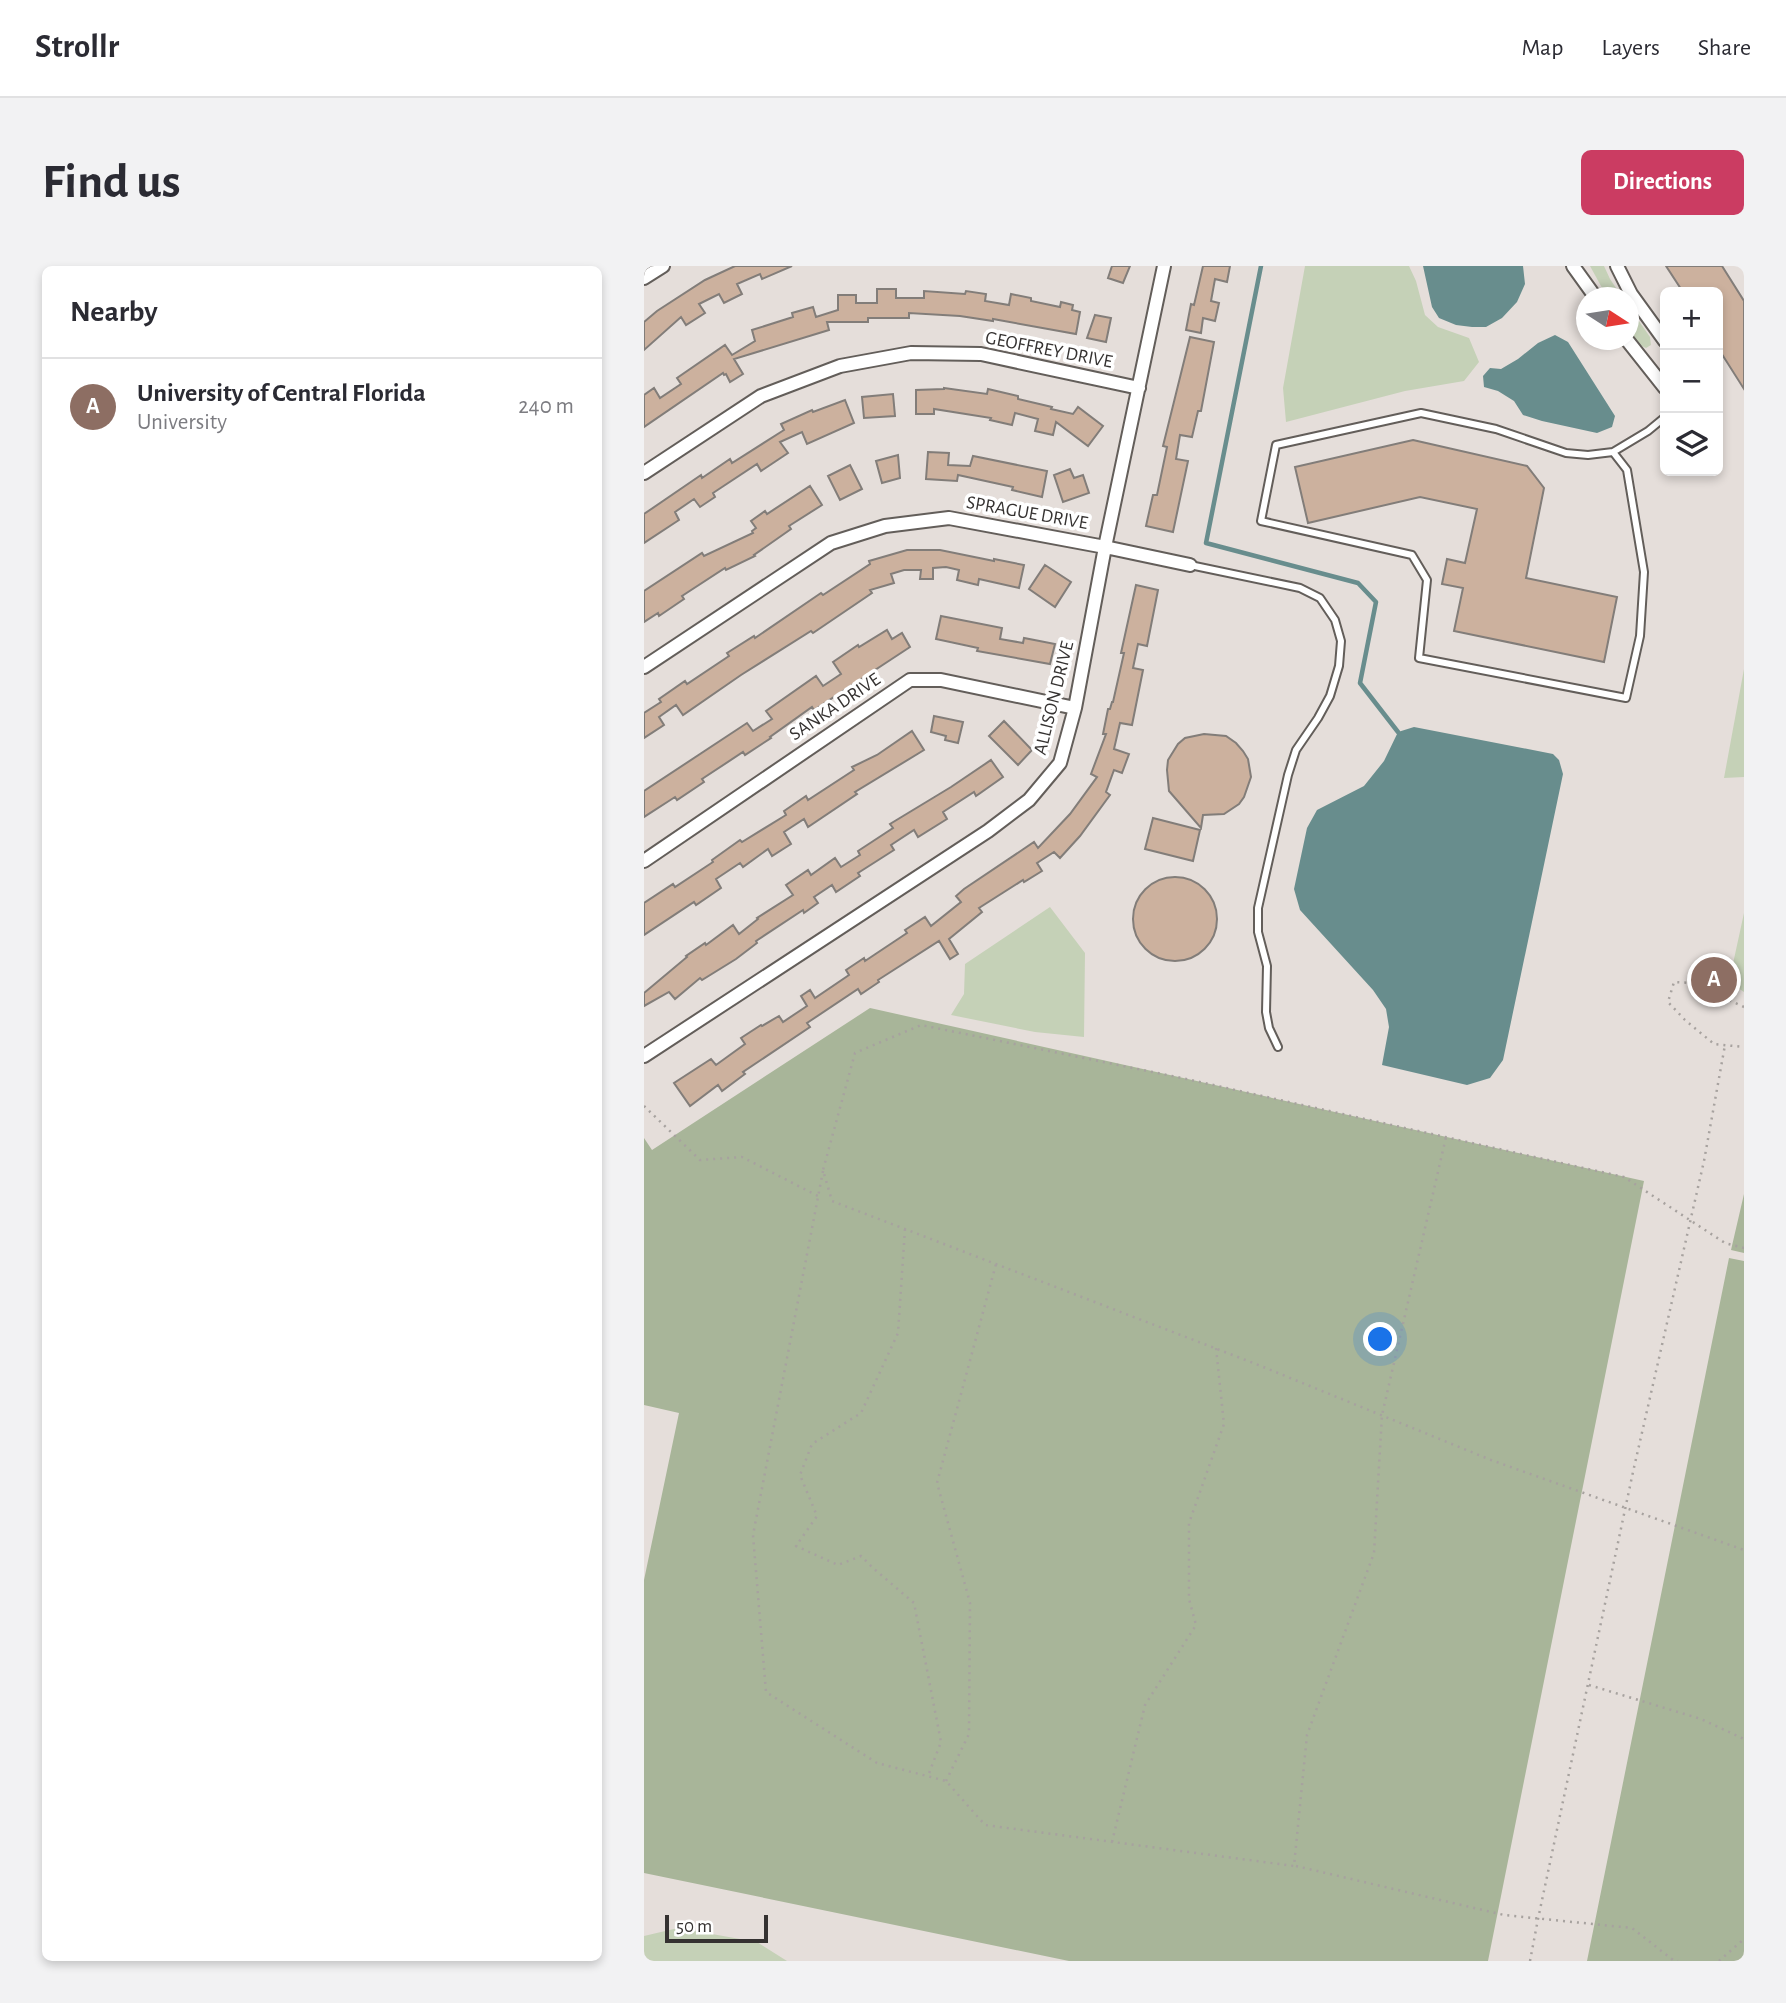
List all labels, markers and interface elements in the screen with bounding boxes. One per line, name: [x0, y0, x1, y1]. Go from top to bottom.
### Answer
text: Strollr: [35, 31, 119, 64]
text: Map: [1521, 36, 1563, 60]
text: Layers: [1601, 36, 1660, 60]
text: Share: [1698, 36, 1751, 60]
button: Directions: [1581, 150, 1744, 215]
text: Find us: [42, 158, 181, 207]
north arrow: [1576, 287, 1639, 350]
map controls: [1660, 287, 1723, 476]
button: +: [1660, 287, 1723, 350]
text: Nearby: [70, 297, 158, 327]
street label: GEOFFREY DRIVE: [984, 328, 1114, 372]
button: −: [1660, 350, 1723, 413]
text: University of Central Florida: [137, 380, 426, 406]
text: A: [86, 395, 100, 418]
text: 240 m: [518, 395, 574, 418]
text: University: [137, 411, 227, 434]
button: layers: [1660, 413, 1723, 476]
street label: SPRAGUE DRIVE: [965, 493, 1089, 533]
street label: ALLISON DRIVE: [1031, 639, 1077, 757]
street label: SANKA DRIVE: [786, 670, 884, 744]
pin: A: [1691, 954, 1737, 1006]
your location: [1363, 1322, 1397, 1356]
scale bar: [665, 1912, 768, 1944]
text: 50 m: [676, 1917, 712, 1936]

